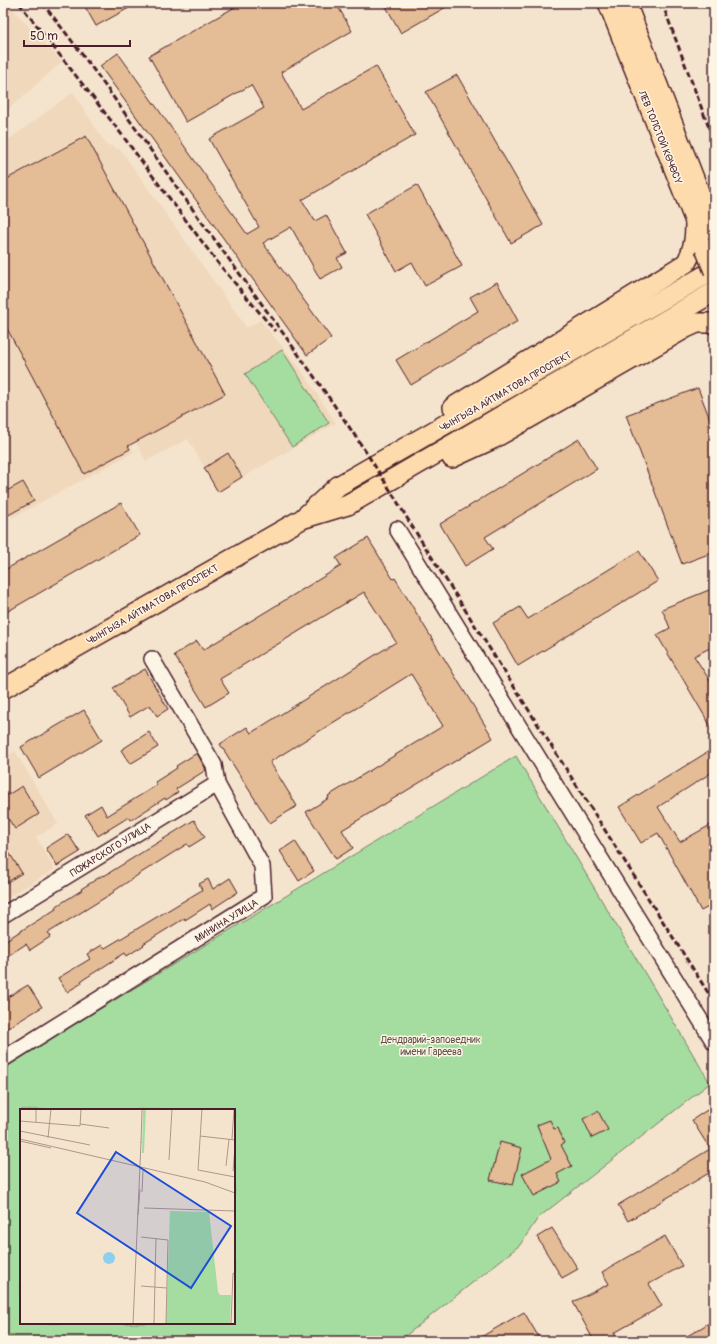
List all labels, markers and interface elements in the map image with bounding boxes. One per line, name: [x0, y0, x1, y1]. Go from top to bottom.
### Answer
scale bar: [24, 22, 130, 48]
text: 50 m: [30, 29, 58, 44]
street label: ЛЕВ ТОЛСТОЙ КӨЧӨСҮ: [635, 87, 685, 186]
street label: ЧЫНГЫЗА АЙТМАТОВА ПРОСПЕКТ: [437, 348, 574, 435]
street label: ЧЫНГЫЗА АЙТМАТОВА ПРОСПЕКТ: [84, 561, 221, 648]
street label: ПОЖАРСКОГО УЛИЦА: [68, 820, 154, 880]
street label: МИНИНА УЛИЦА: [193, 896, 261, 945]
park label: Дендрарий-заповедник имени Гареева: [380, 1034, 481, 1058]
inset map: [20, 1109, 235, 1324]

